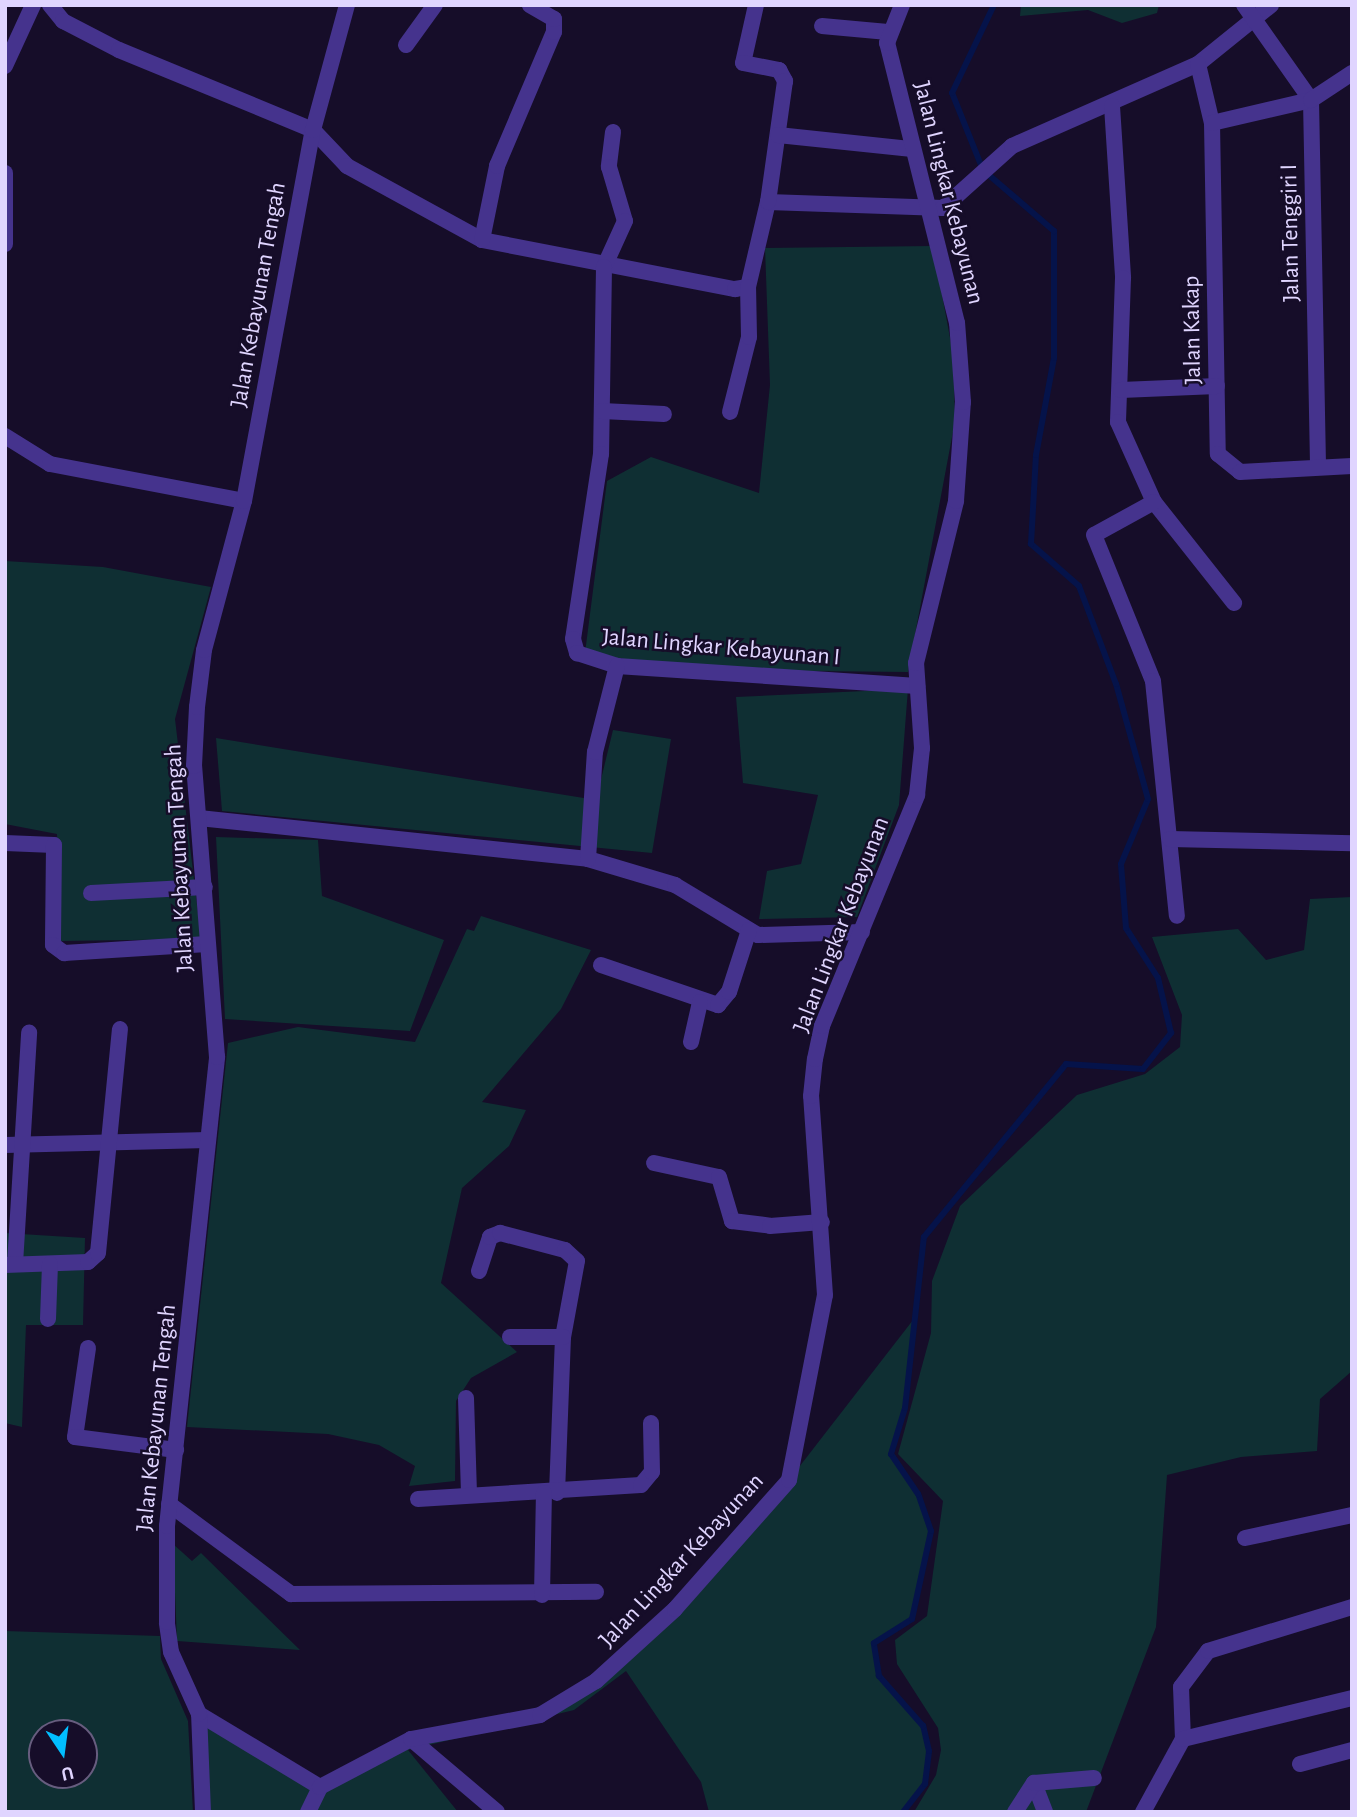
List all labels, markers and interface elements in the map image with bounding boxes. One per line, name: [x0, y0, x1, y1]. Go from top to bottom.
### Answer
street label: Jalan Lingkar Kebayunan: [906, 79, 990, 307]
street label: Jalan Tenggiri I: [1275, 164, 1307, 302]
street label: Jalan Kebayunan Tengah: [225, 180, 293, 410]
street label: Jalan Kakap: [1178, 275, 1208, 385]
street label: Jalan Lingkar Kebayunan I: [601, 623, 841, 673]
street label: Jalan Kebayunan Tengah: [160, 743, 200, 973]
street label: Jalan Lingkar Kebayunan: [788, 813, 896, 1037]
street label: Jalan Kebayunan Tengah: [131, 1303, 183, 1533]
street label: Jalan Lingkar Kebayunan: [593, 1468, 771, 1654]
north arrow: [28, 1719, 98, 1789]
text: U: [59, 1762, 75, 1784]

